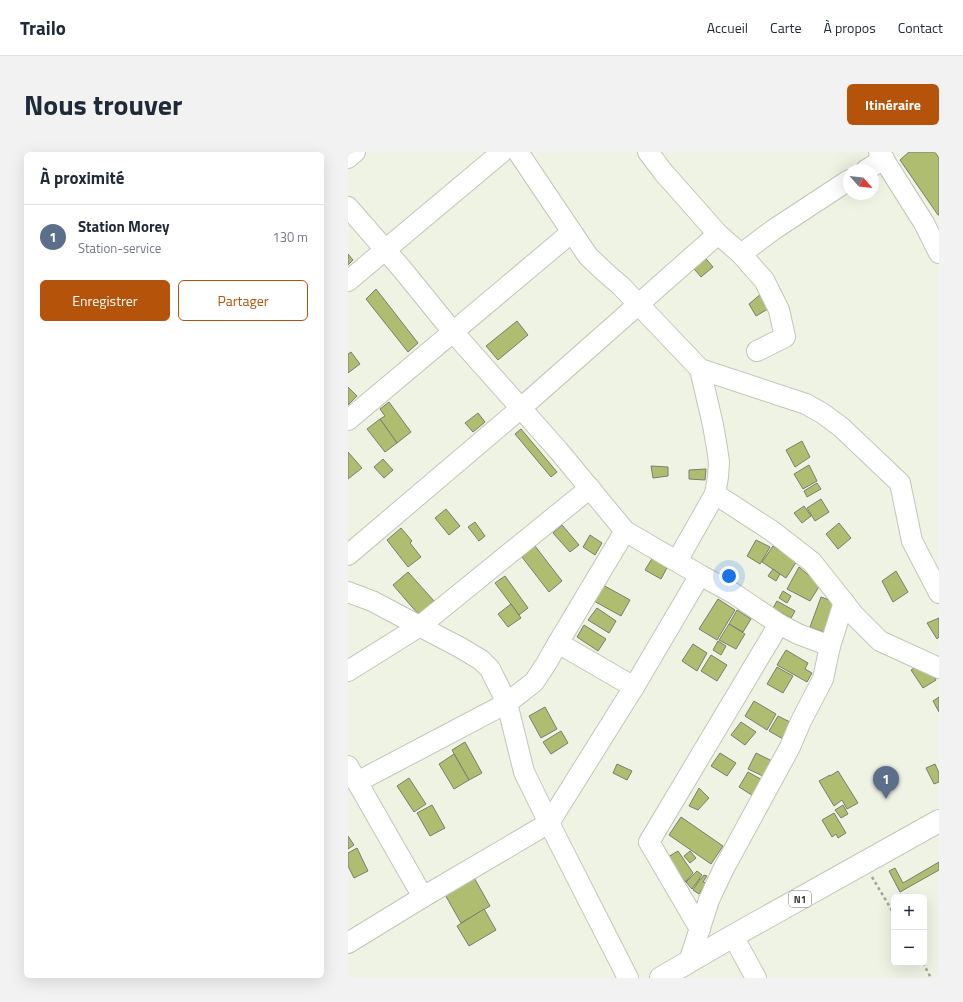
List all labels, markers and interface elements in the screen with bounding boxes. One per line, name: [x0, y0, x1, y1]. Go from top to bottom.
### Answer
text: Trailo: [20, 13, 66, 42]
text: Accueil: [707, 17, 748, 38]
text: Carte: [770, 17, 802, 38]
text: À propos: [824, 17, 876, 38]
text: Contact: [898, 17, 943, 38]
text: Nous trouver: [24, 83, 182, 126]
button: Itinéraire: [847, 84, 939, 125]
north arrow: [843, 164, 879, 200]
text: À proximité: [40, 165, 124, 191]
text: Station Morey: [78, 215, 170, 238]
text: 1: [49, 227, 57, 247]
text: 130 m: [272, 227, 308, 247]
text: Station-service: [78, 238, 161, 258]
button: Enregistrer: [40, 280, 170, 321]
button: Partager: [178, 280, 308, 321]
your location: [719, 566, 739, 586]
pin: 1: [873, 766, 899, 799]
road number: N1: [789, 891, 811, 907]
map controls: [891, 894, 927, 966]
button: +: [891, 894, 927, 930]
button: −: [891, 930, 927, 966]

